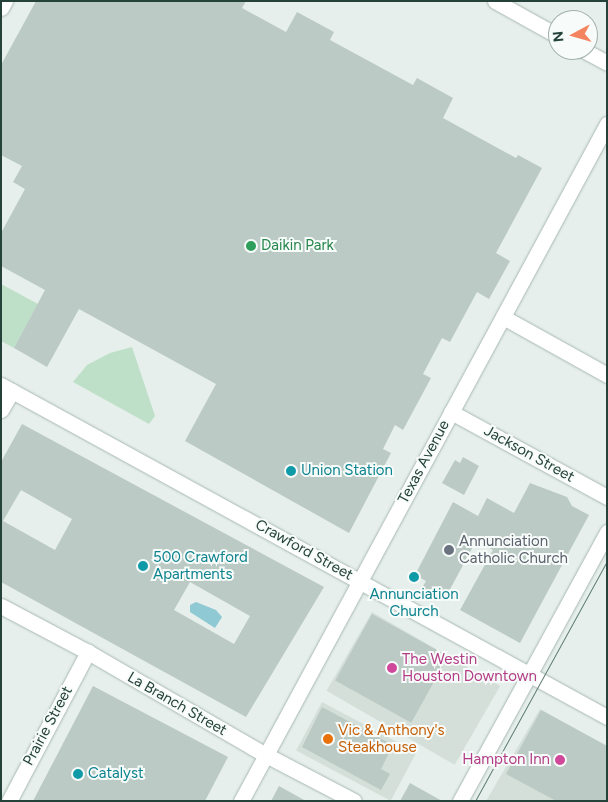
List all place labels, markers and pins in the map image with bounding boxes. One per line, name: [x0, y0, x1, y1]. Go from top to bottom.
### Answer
place label: Daikin Park: [261, 237, 334, 255]
marker: Daikin Park: [245, 240, 257, 252]
place label: Union Station: [301, 462, 393, 480]
marker: Union Station: [285, 465, 297, 477]
place label: Annunciation Catholic Church: [459, 532, 568, 567]
marker: Annunciation Catholic Church: [443, 544, 455, 556]
place label: 500 Crawford Apartments: [153, 548, 248, 583]
marker: 500 Crawford Apartments: [137, 560, 149, 572]
marker: Annunciation Church: [408, 571, 420, 583]
place label: Annunciation Church: [369, 585, 459, 620]
place label: The Westin Houston Downtown: [402, 650, 537, 685]
marker: The Westin Houston Downtown: [386, 662, 398, 674]
place label: Vic & Anthony's Steakhouse: [338, 721, 444, 756]
marker: Vic & Anthony's Steakhouse: [322, 733, 334, 745]
place label: Hampton Inn: [462, 751, 550, 769]
marker: Hampton Inn: [554, 754, 566, 766]
place label: Catalyst: [88, 765, 144, 783]
marker: Catalyst: [72, 768, 84, 780]

